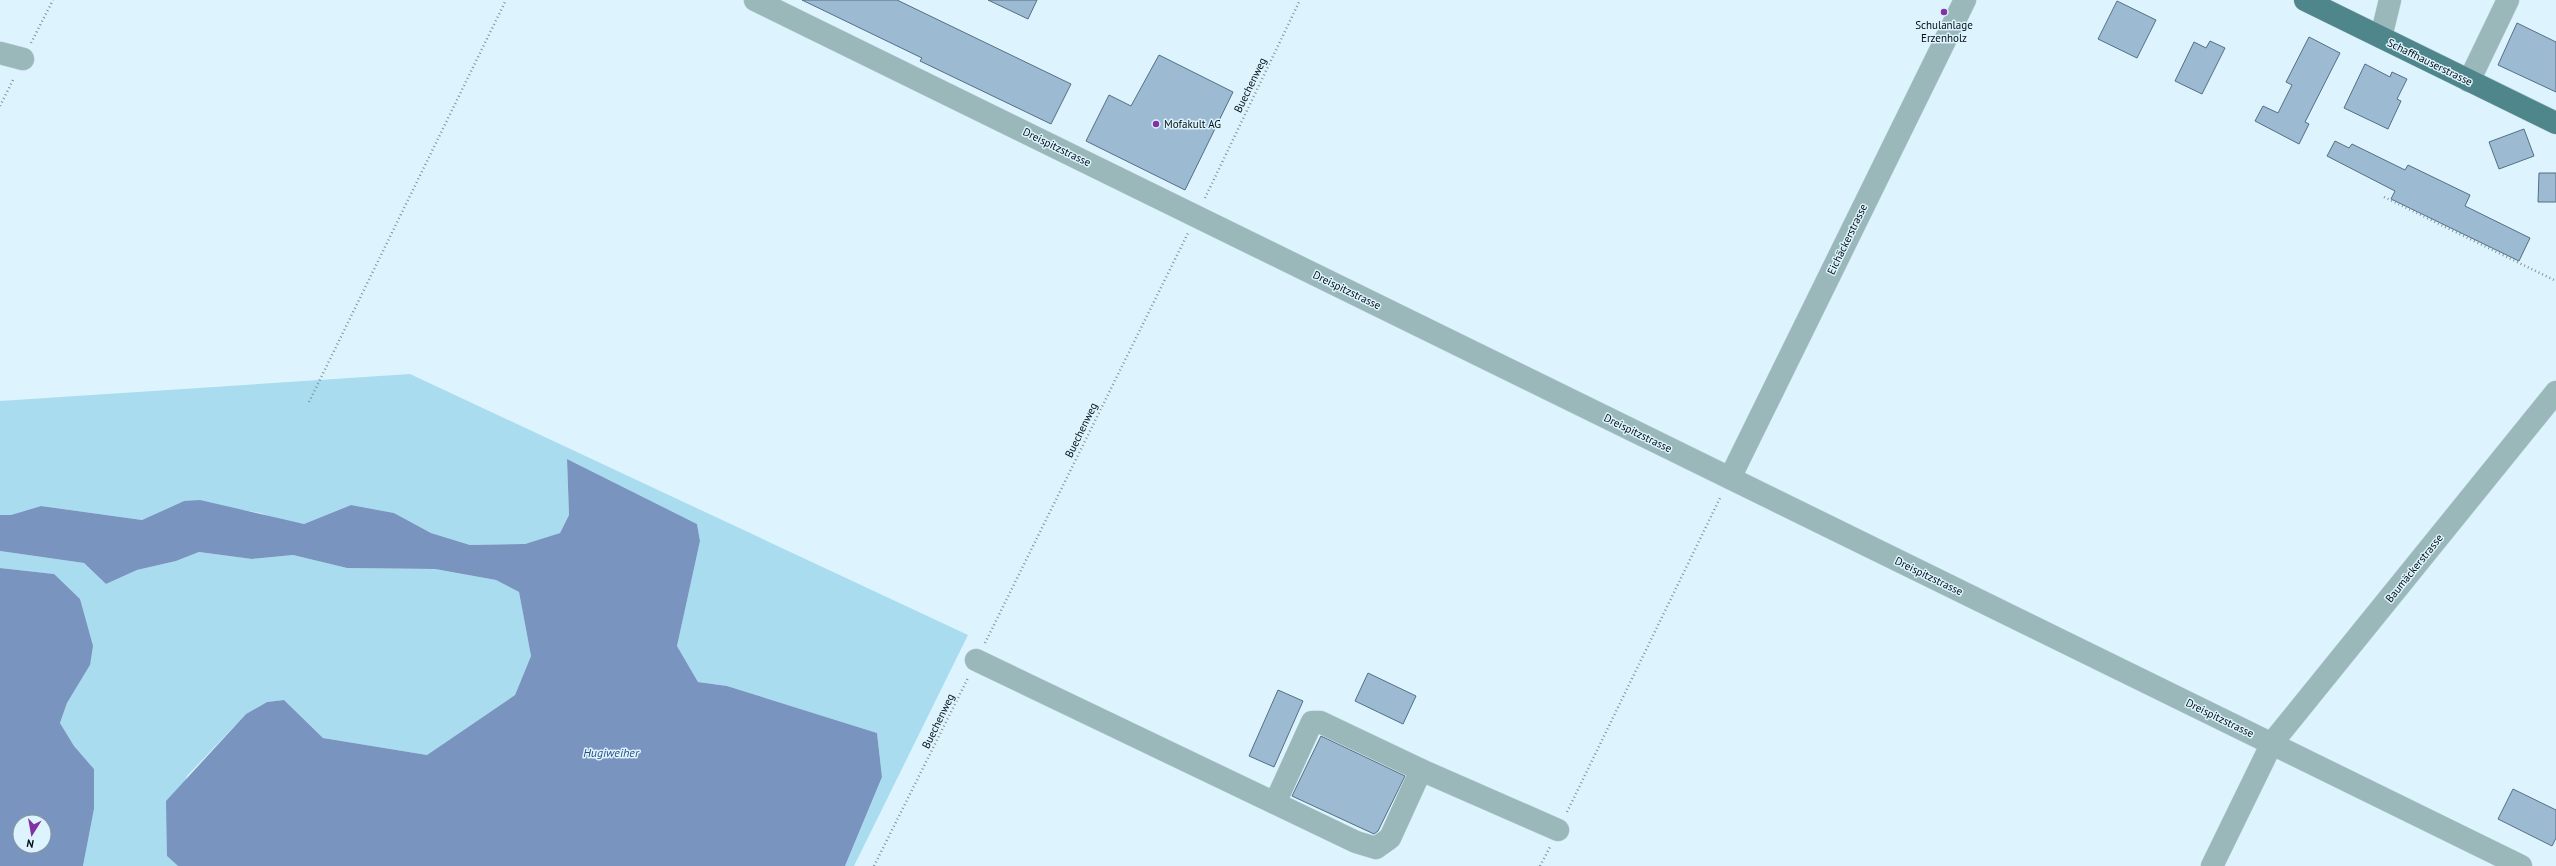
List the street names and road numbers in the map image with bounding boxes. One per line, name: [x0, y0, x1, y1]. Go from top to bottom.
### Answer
street label: Schaffhauserstrasse: [2385, 35, 2475, 89]
street label: Buechenweg: [1231, 55, 1269, 115]
street label: Dreispitzstrasse: [1021, 124, 1094, 170]
street label: Eichäckerstrasse: [1824, 201, 1870, 277]
street label: Dreispitzstrasse: [1311, 267, 1384, 313]
street label: Buechenweg: [1062, 400, 1100, 460]
street label: Dreispitzstrasse: [1602, 410, 1675, 456]
street label: Baumäckerstrasse: [2382, 531, 2446, 605]
street label: Dreispitzstrasse: [1893, 553, 1966, 599]
street label: Buechenweg: [919, 691, 957, 751]
street label: Dreispitzstrasse: [2184, 695, 2257, 741]

